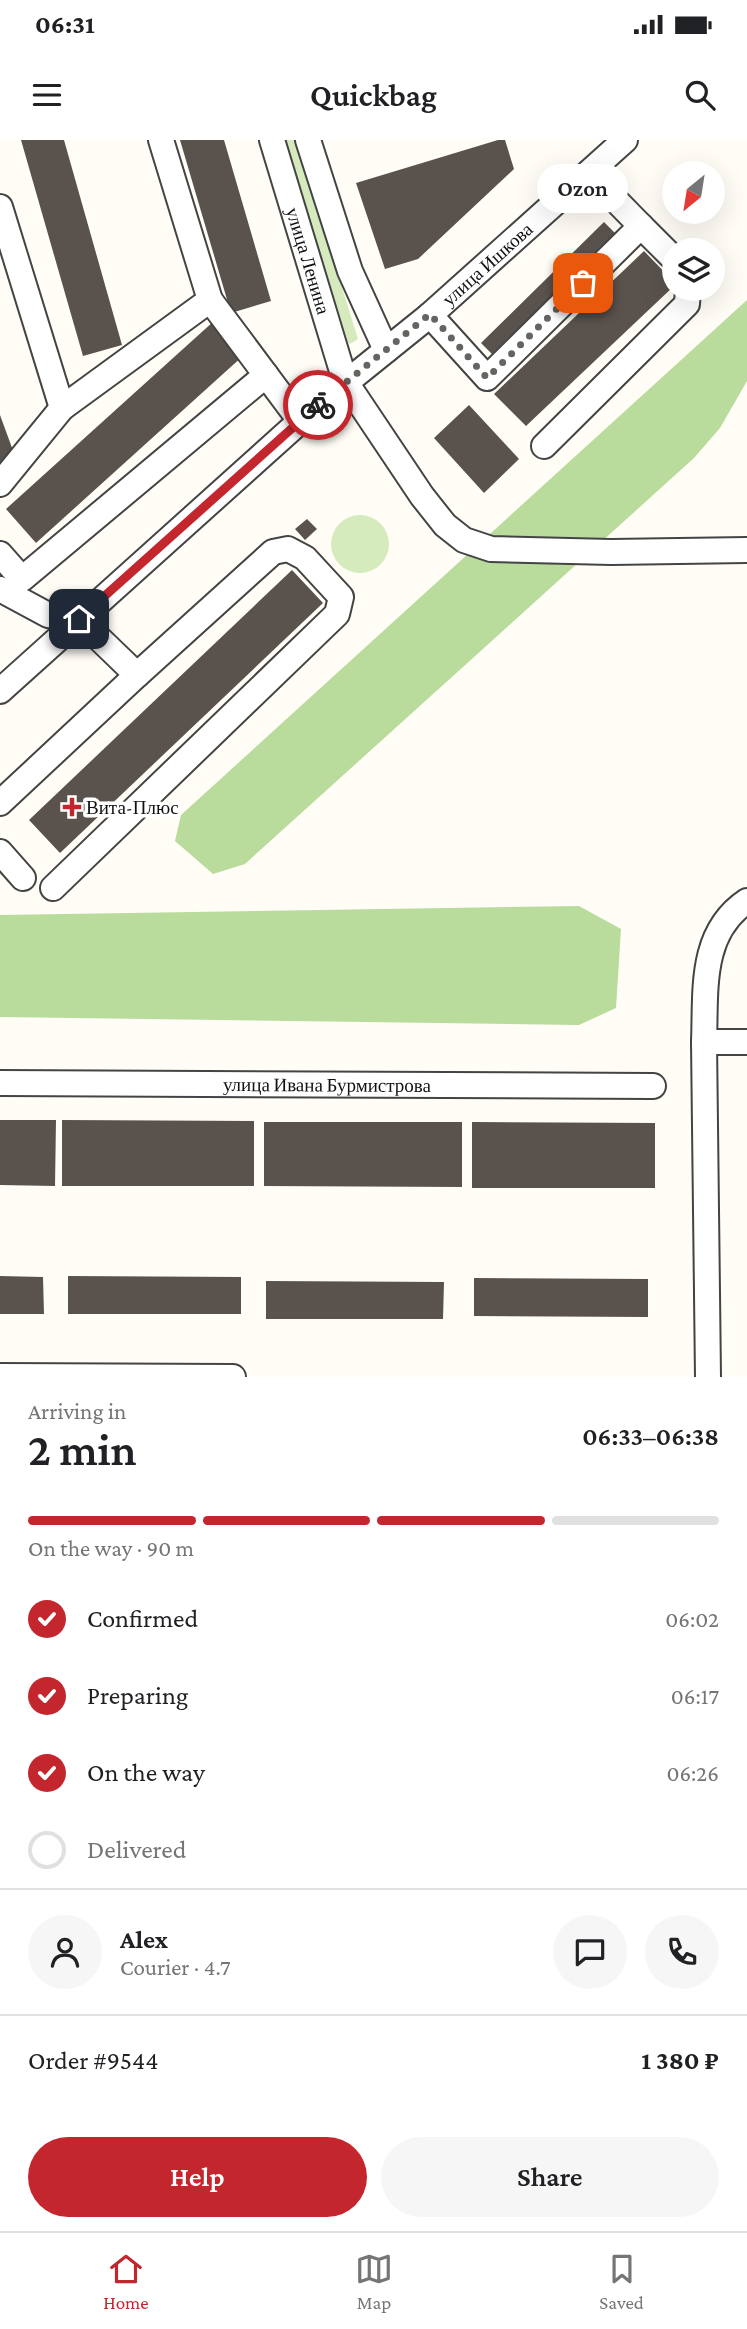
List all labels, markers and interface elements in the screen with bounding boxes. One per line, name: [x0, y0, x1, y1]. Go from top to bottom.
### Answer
text: 06:31: [35, 10, 95, 39]
icon: menu: [28, 76, 66, 114]
icon: search: [681, 76, 719, 114]
text: Quickbag: [310, 77, 437, 113]
north arrow: [662, 161, 724, 224]
map controls: [662, 161, 725, 301]
callout: Ozon: [538, 164, 628, 213]
text: Ozon: [557, 175, 608, 201]
street label: улица Ленина: [282, 205, 334, 317]
street label: улица Ишкова: [438, 218, 537, 310]
button: layers: [662, 238, 725, 301]
pin: [553, 253, 613, 313]
icon: bag: [564, 264, 602, 302]
courier: [283, 370, 353, 440]
icon: bike: [299, 386, 337, 424]
pin: [49, 589, 109, 649]
icon: home: [60, 600, 98, 638]
place label: Вита-Плюс: [86, 797, 179, 818]
marker: Вита-Плюс: [64, 799, 80, 815]
street label: улица Ивана Бурмистрова: [223, 1074, 432, 1096]
text: Arriving in: [28, 1398, 126, 1424]
text: 06:33–06:38: [582, 1422, 719, 1451]
text: 2 min: [28, 1424, 136, 1475]
text: On the way · 90 m: [28, 1535, 194, 1561]
icon: check: [28, 1600, 66, 1638]
text: Confirmed: [87, 1604, 198, 1633]
text: 06:02: [665, 1606, 719, 1632]
icon: check: [28, 1677, 66, 1715]
text: Preparing: [87, 1681, 188, 1710]
text: 06:17: [671, 1683, 719, 1709]
icon: check: [28, 1754, 66, 1792]
text: On the way: [87, 1758, 205, 1787]
text: 06:26: [666, 1760, 719, 1786]
text: Delivered: [87, 1835, 186, 1864]
button: person: [28, 1915, 102, 1989]
button: chat: [553, 1915, 627, 1989]
button: phone: [645, 1915, 719, 1989]
text: Alex: [120, 1925, 168, 1954]
text: Courier · 4.7: [120, 1954, 231, 1980]
text: Order #9544: [28, 2046, 158, 2075]
text: 1 380 ₽: [641, 2046, 719, 2075]
button: Help: [28, 2137, 367, 2217]
button: Share: [381, 2137, 719, 2217]
tab: Home: [103, 2250, 149, 2313]
tab: Map: [355, 2250, 393, 2313]
tab: Saved: [599, 2250, 644, 2313]

